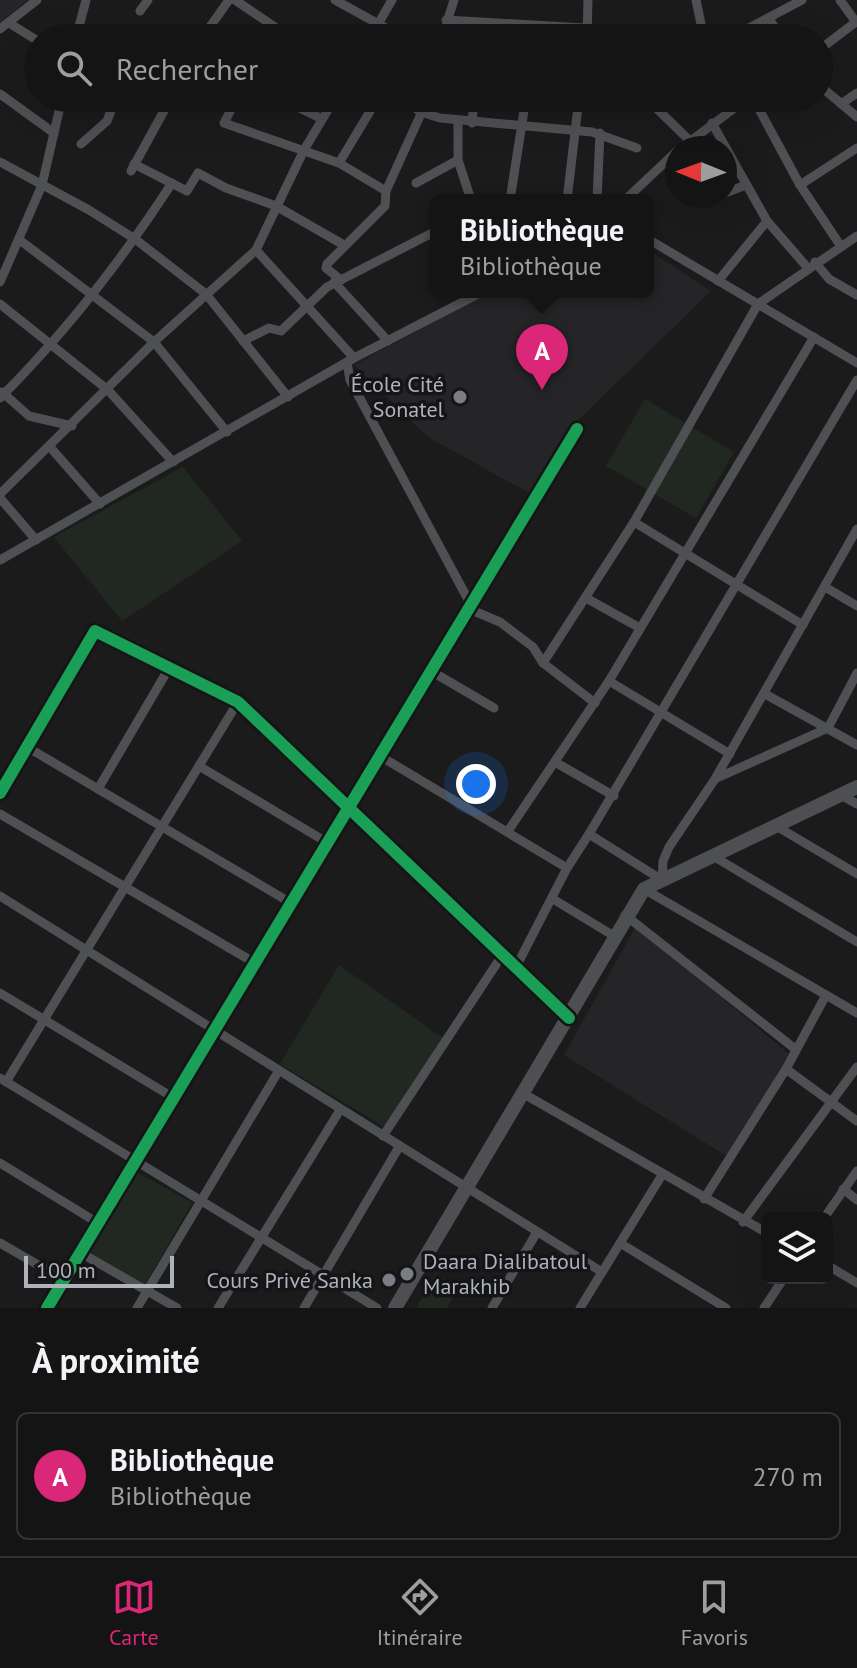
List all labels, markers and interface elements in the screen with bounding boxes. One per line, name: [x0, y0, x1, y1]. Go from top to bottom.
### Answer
search box: [24, 24, 833, 112]
icon: search: [52, 46, 96, 90]
text: Rechercher: [116, 49, 258, 88]
north arrow: [665, 136, 737, 208]
popup: [430, 194, 654, 298]
text: Bibliothèque: [460, 210, 624, 249]
text: Bibliothèque: [460, 249, 602, 282]
pin: A: [516, 324, 568, 390]
place label: École Cité Sonatel: [351, 370, 445, 423]
marker: École Cité Sonatel: [451, 388, 469, 406]
your location: [456, 764, 496, 804]
map controls: [761, 1212, 833, 1284]
button: layers: [761, 1212, 833, 1284]
place label: Daara Dialibatoul Marakhib: [423, 1247, 588, 1300]
scale bar: [24, 1252, 174, 1288]
text: 100 m: [36, 1256, 96, 1284]
marker: Daara Dialibatoul Marakhib: [398, 1265, 416, 1283]
place label: Cours Privé Sanka: [207, 1266, 373, 1294]
marker: Cours Privé Sanka: [380, 1271, 398, 1289]
text: À proximité: [32, 1338, 200, 1382]
text: Bibliothèque: [110, 1440, 274, 1479]
text: A: [52, 1460, 68, 1493]
text: 270 m: [752, 1460, 823, 1493]
text: Bibliothèque: [110, 1479, 252, 1512]
tab: Carte: [109, 1575, 159, 1651]
tab: Itinéraire: [377, 1575, 463, 1651]
tab: Favoris: [681, 1575, 748, 1651]

